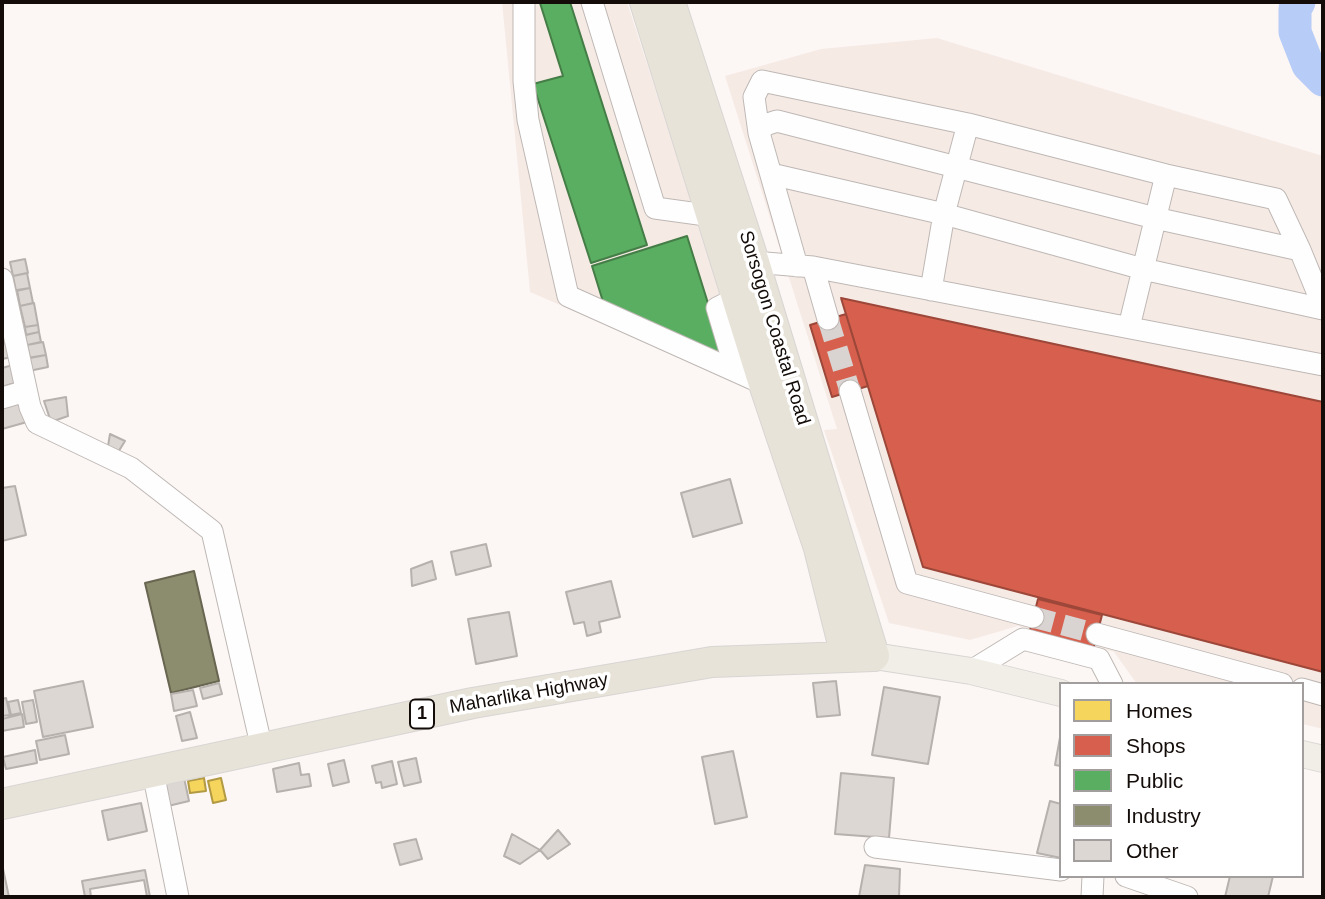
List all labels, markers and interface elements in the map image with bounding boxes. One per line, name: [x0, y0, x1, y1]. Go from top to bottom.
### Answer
street label: Sorsogon Coastal Road: [734, 228, 814, 428]
street label: Maharlika Highway: [448, 669, 610, 719]
legend: [1059, 682, 1304, 878]
text: Homes: [1126, 699, 1193, 722]
road number: 1: [410, 700, 434, 728]
text: Shops: [1126, 734, 1186, 757]
text: Public: [1126, 769, 1183, 792]
text: Industry: [1126, 804, 1201, 827]
text: Other: [1126, 839, 1179, 862]

